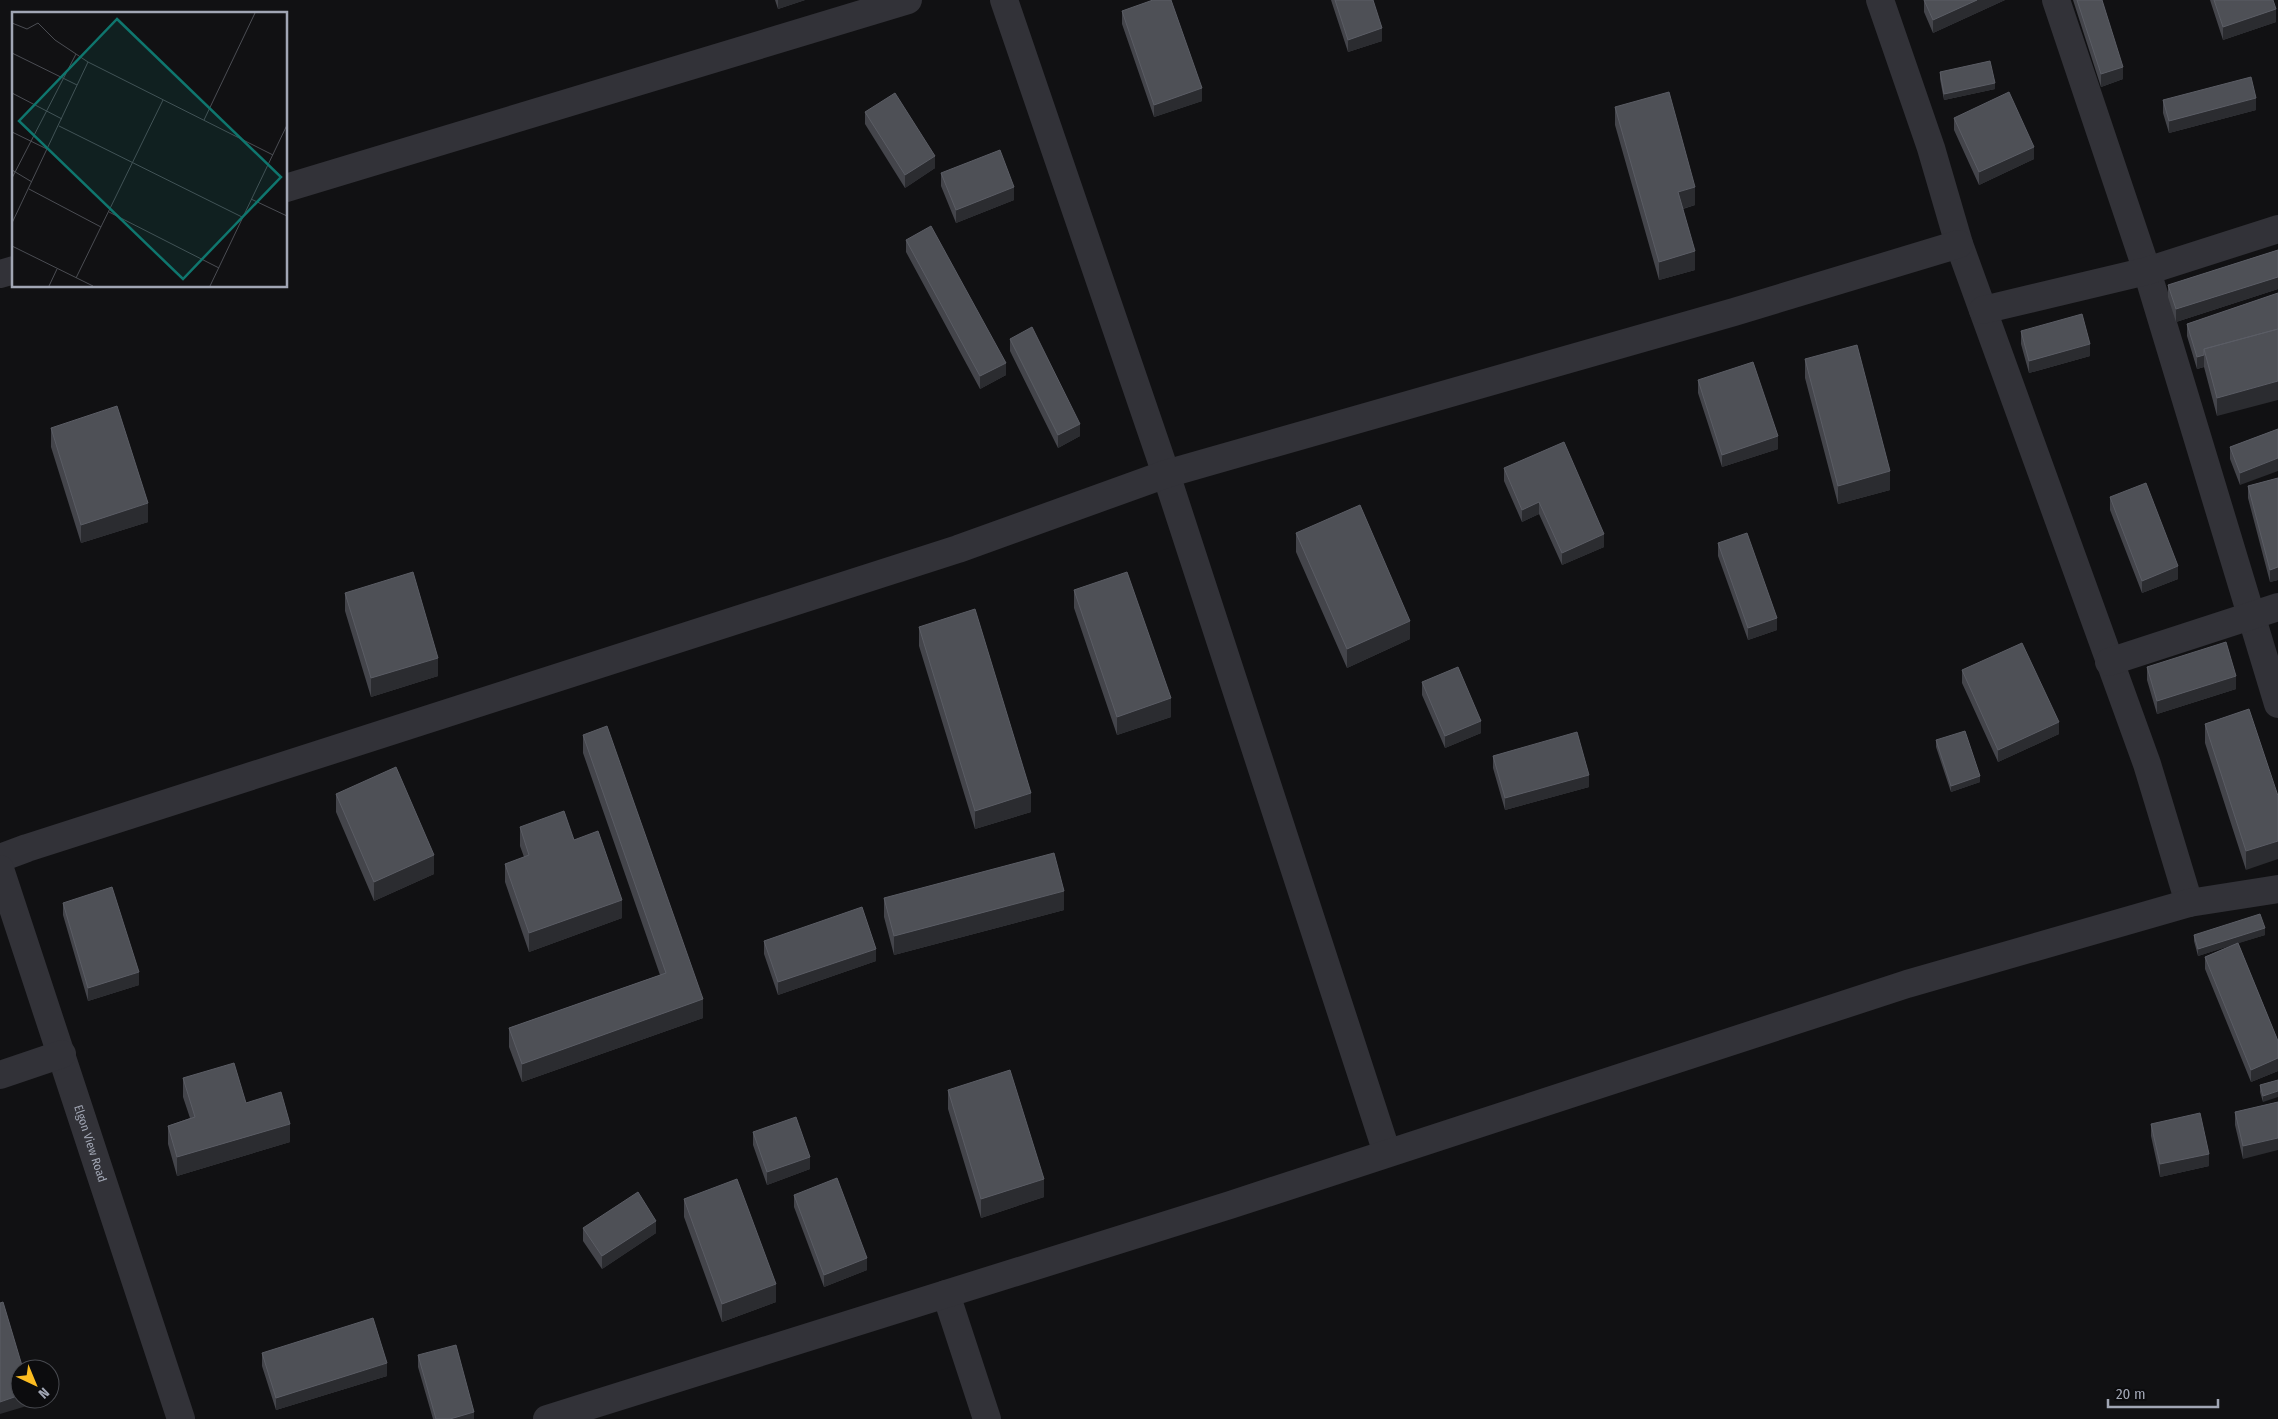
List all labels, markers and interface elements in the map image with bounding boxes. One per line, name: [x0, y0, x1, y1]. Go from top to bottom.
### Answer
inset map: [12, 12, 288, 288]
street label: Elgon View Road: [71, 1103, 110, 1184]
north arrow: [10, 1359, 60, 1409]
scale bar: [2108, 1376, 2218, 1408]
text: N: [35, 1384, 53, 1402]
text: 20 m: [2116, 1385, 2146, 1403]

